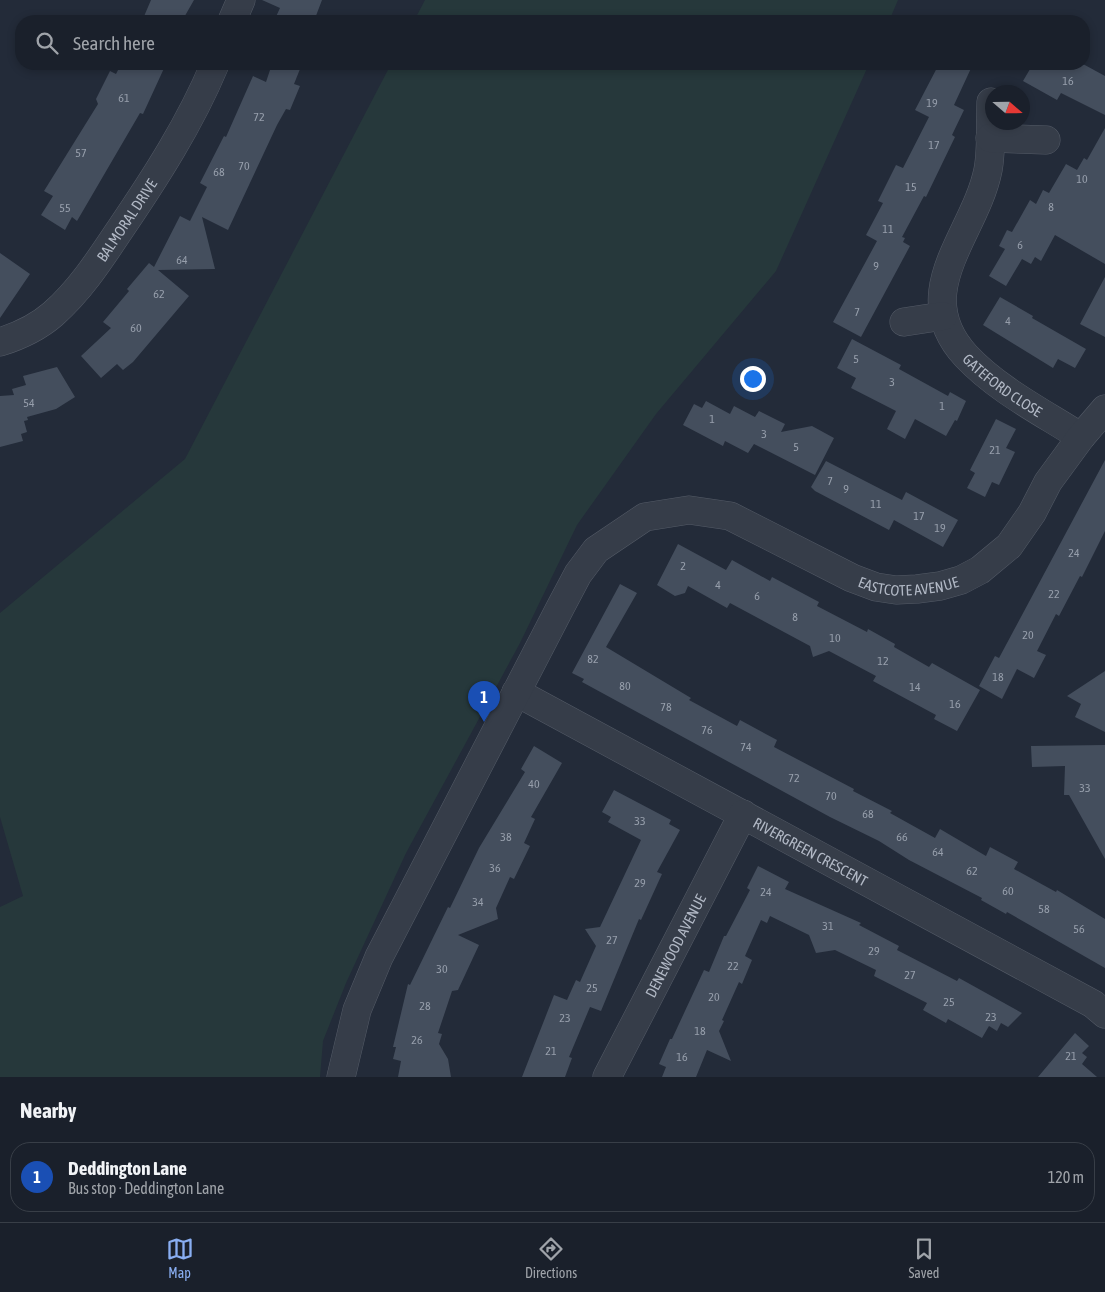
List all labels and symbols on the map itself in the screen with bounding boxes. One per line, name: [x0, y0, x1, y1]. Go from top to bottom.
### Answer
house number: 16: [1062, 74, 1074, 88]
north arrow: [985, 85, 1030, 130]
house number: 61: [118, 91, 130, 105]
house number: 19: [926, 96, 938, 110]
house number: 72: [253, 110, 265, 124]
house number: 17: [928, 138, 940, 152]
house number: 57: [75, 146, 87, 160]
house number: 70: [238, 159, 250, 173]
house number: 68: [213, 165, 225, 179]
house number: 10: [1076, 172, 1088, 186]
street label: BALMORAL DRIVE: [93, 175, 160, 264]
house number: 15: [905, 180, 917, 194]
house number: 8: [1048, 200, 1054, 214]
house number: 55: [59, 201, 71, 215]
house number: 11: [882, 222, 894, 236]
house number: 6: [1017, 238, 1023, 252]
house number: 64: [176, 253, 188, 267]
house number: 9: [873, 259, 879, 273]
house number: 62: [153, 287, 165, 301]
house number: 7: [854, 305, 860, 319]
house number: 4: [1005, 314, 1011, 328]
house number: 60: [130, 321, 142, 335]
street label: GATEFORD CLOSE: [960, 350, 1046, 420]
house number: 5: [853, 352, 859, 366]
your location: [740, 366, 766, 392]
house number: 3: [889, 375, 895, 389]
house number: 54: [23, 396, 35, 410]
house number: 1: [939, 399, 945, 413]
house number: 1: [709, 412, 715, 426]
house number: 3: [761, 427, 767, 441]
house number: 5: [793, 440, 799, 454]
house number: 21: [989, 443, 1001, 457]
house number: 7: [827, 474, 833, 488]
house number: 9: [843, 482, 849, 496]
house number: 11: [870, 497, 882, 511]
house number: 17: [913, 509, 925, 523]
house number: 19: [934, 521, 946, 535]
house number: 24: [1068, 546, 1080, 560]
house number: 2: [680, 559, 686, 573]
street label: EASTCOTE AVENUE: [856, 573, 961, 599]
house number: 4: [715, 578, 721, 592]
house number: 22: [1048, 587, 1060, 601]
house number: 6: [754, 589, 760, 603]
house number: 8: [792, 610, 798, 624]
house number: 20: [1022, 628, 1034, 642]
house number: 10: [829, 631, 841, 645]
house number: 82: [587, 652, 599, 666]
house number: 12: [877, 654, 889, 668]
house number: 18: [992, 670, 1004, 684]
house number: 80: [619, 679, 631, 693]
house number: 14: [909, 680, 921, 694]
pin: 1: [468, 681, 500, 722]
house number: 16: [949, 697, 961, 711]
house number: 78: [660, 700, 672, 714]
house number: 76: [701, 723, 713, 737]
house number: 74: [740, 740, 752, 754]
house number: 72: [788, 771, 800, 785]
house number: 40: [528, 777, 540, 791]
house number: 33: [1079, 781, 1091, 795]
house number: 70: [825, 789, 837, 803]
house number: 68: [862, 807, 874, 821]
house number: 33: [634, 814, 646, 828]
street label: RIVERGREEN CRESCENT: [751, 814, 871, 889]
house number: 38: [500, 830, 512, 844]
house number: 66: [896, 830, 908, 844]
house number: 64: [932, 845, 944, 859]
house number: 36: [489, 861, 501, 875]
house number: 62: [966, 864, 978, 878]
house number: 29: [634, 876, 646, 890]
house number: 60: [1002, 884, 1014, 898]
house number: 24: [760, 885, 772, 899]
street label: DENEWOOD AVENUE: [641, 891, 709, 1000]
house number: 34: [472, 895, 484, 909]
house number: 58: [1038, 902, 1050, 916]
house number: 31: [822, 919, 834, 933]
house number: 56: [1073, 922, 1085, 936]
house number: 27: [606, 933, 618, 947]
house number: 29: [868, 944, 880, 958]
house number: 22: [727, 959, 739, 973]
house number: 30: [436, 962, 448, 976]
house number: 27: [904, 968, 916, 982]
house number: 25: [586, 981, 598, 995]
house number: 20: [708, 990, 720, 1004]
house number: 25: [943, 995, 955, 1009]
house number: 28: [419, 999, 431, 1013]
house number: 23: [985, 1010, 997, 1024]
house number: 23: [559, 1011, 571, 1025]
house number: 18: [694, 1024, 706, 1038]
house number: 26: [411, 1033, 423, 1047]
house number: 21: [545, 1044, 557, 1058]
house number: 21: [1065, 1049, 1077, 1063]
house number: 16: [676, 1050, 688, 1064]

